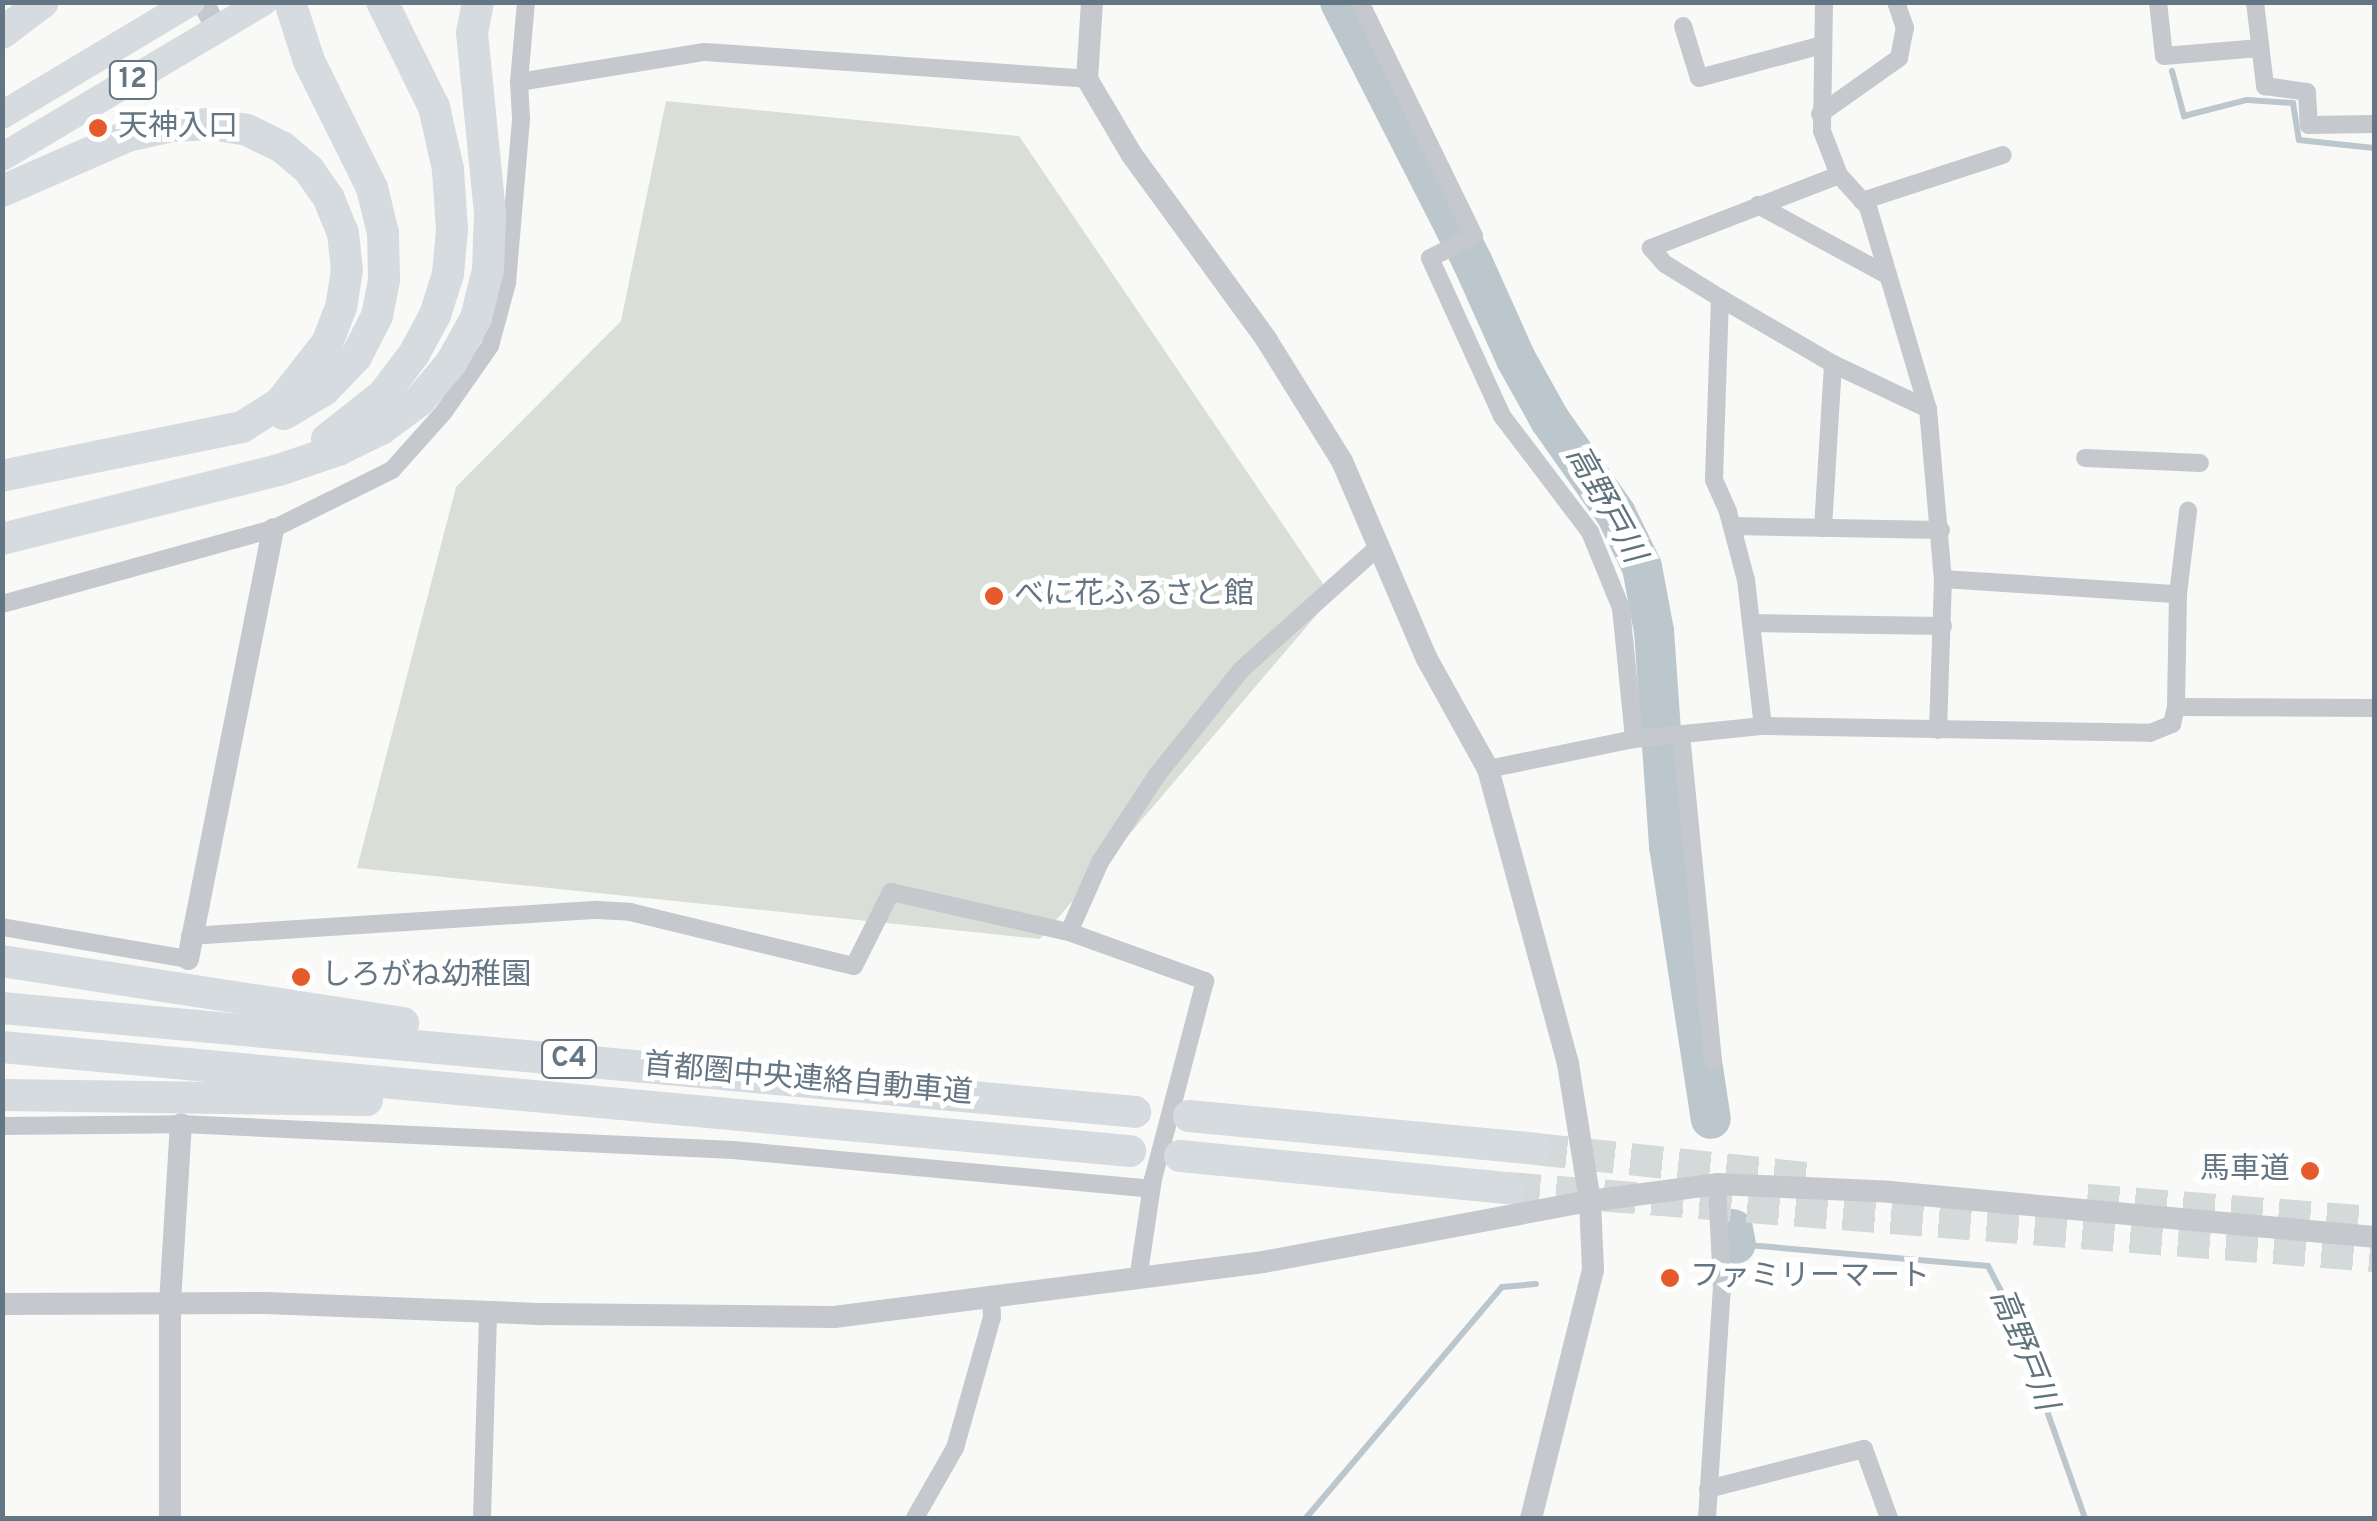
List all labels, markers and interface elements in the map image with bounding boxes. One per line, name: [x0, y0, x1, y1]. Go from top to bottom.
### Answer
road number: 12: [108, 57, 158, 103]
place label: 天神入口: [118, 110, 238, 146]
marker: 天神入口: [87, 117, 109, 139]
water label: 高野戸川: [1556, 440, 1652, 570]
place label: べに花ふるさと館: [1014, 578, 1254, 614]
marker: べに花ふるさと館: [983, 585, 1005, 607]
place label: しろがね幼稚園: [321, 959, 531, 995]
marker: しろがね幼稚園: [290, 966, 312, 988]
road number: C4: [539, 1036, 599, 1082]
street label: 首都圏中央連絡自動車道: [642, 1049, 974, 1113]
place label: 馬車道: [2200, 1153, 2290, 1189]
marker: 馬車道: [2299, 1160, 2321, 1182]
place label: ファミリーマート: [1690, 1260, 1930, 1296]
marker: ファミリーマート: [1659, 1267, 1681, 1289]
water label: 高野戸川: [1980, 1283, 2064, 1417]

